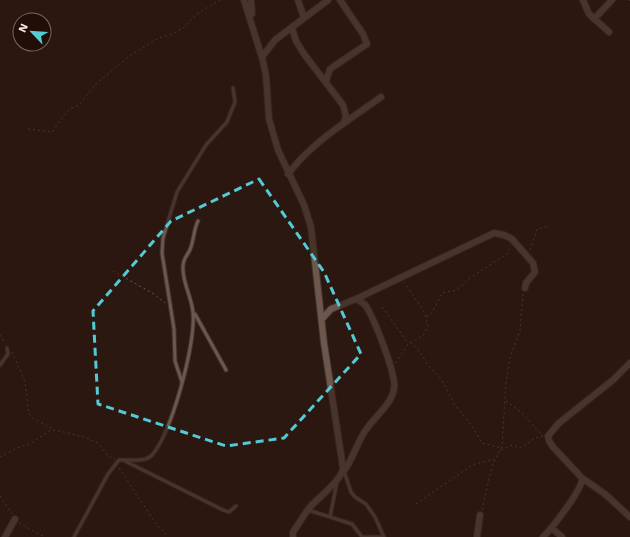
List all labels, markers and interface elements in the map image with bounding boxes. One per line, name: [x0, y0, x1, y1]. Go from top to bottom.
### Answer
north arrow: [12, 12, 52, 52]
text: N: [16, 22, 31, 34]

